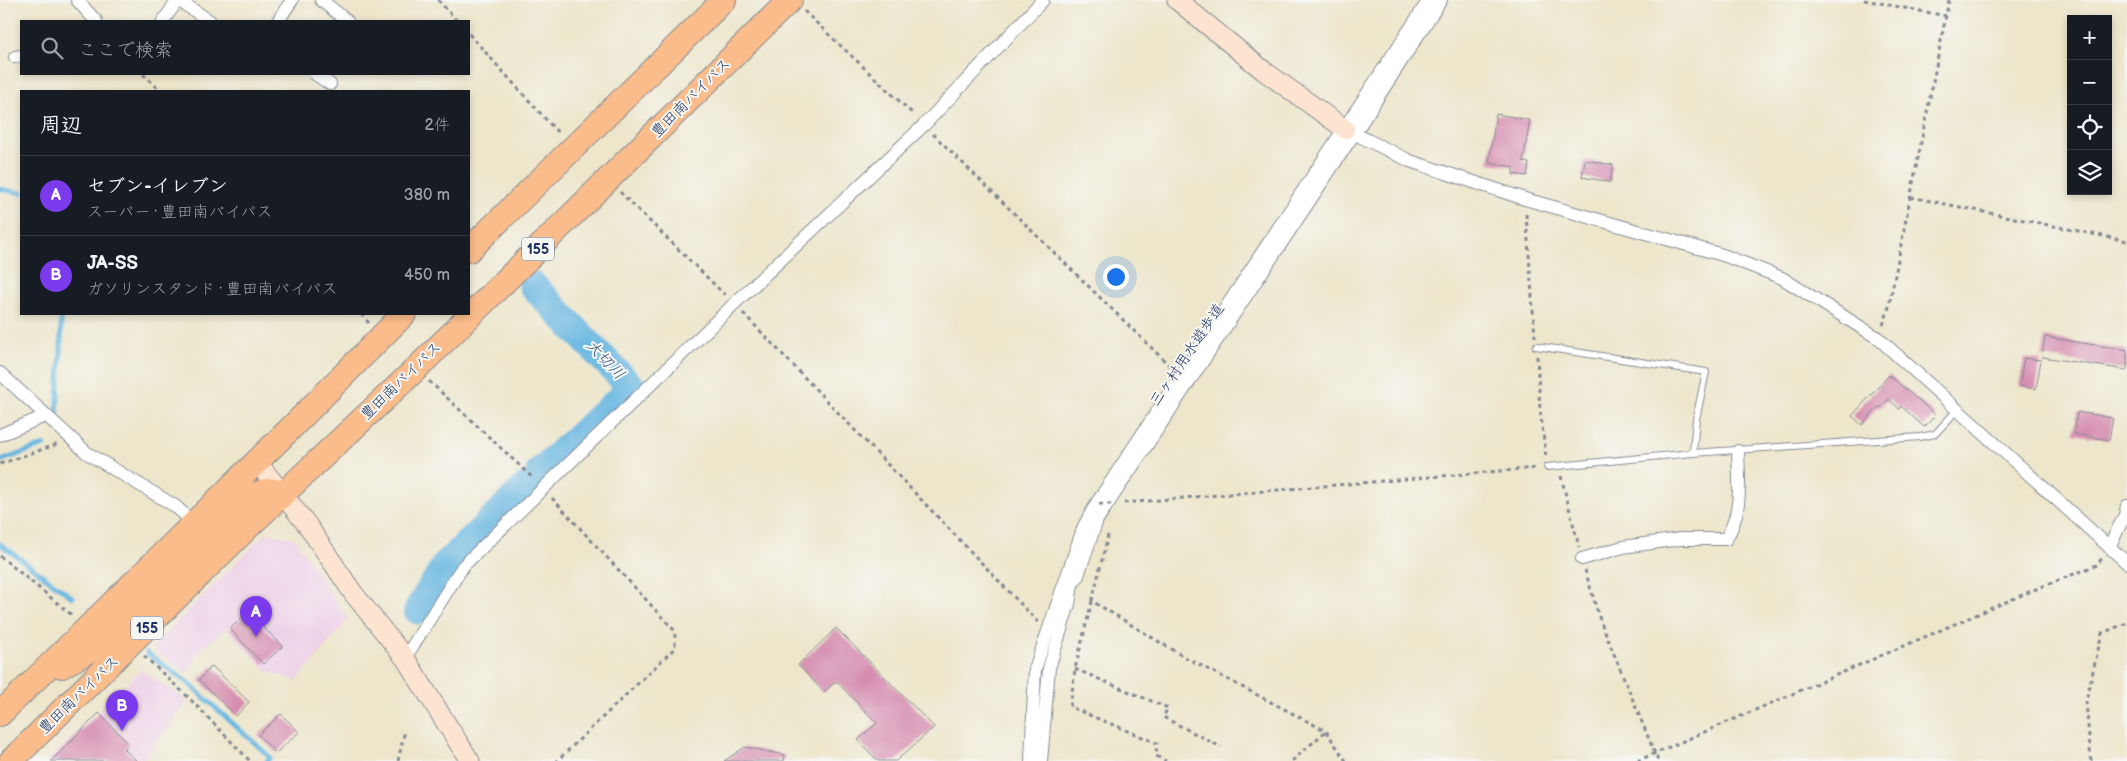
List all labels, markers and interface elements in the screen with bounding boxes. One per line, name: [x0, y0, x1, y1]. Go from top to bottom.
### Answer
map controls: [2067, 15, 2112, 195]
button: +: [2067, 15, 2112, 60]
search box: [20, 20, 470, 75]
icon: search: [38, 34, 66, 62]
text: ここで検索: [78, 39, 173, 62]
street label: 豊田南バイパス: [647, 54, 735, 142]
button: −: [2067, 60, 2112, 105]
button: locate: [2067, 105, 2112, 150]
text: 周辺: [40, 113, 82, 138]
text: 2件: [425, 116, 450, 135]
button: layers: [2067, 150, 2112, 195]
text: セブン-イレブン: [87, 175, 228, 198]
text: A: [51, 186, 61, 205]
text: 380 m: [404, 186, 450, 205]
text: スーパー · 豊田南バイパス: [87, 203, 272, 222]
road number: 155: [522, 238, 554, 260]
text: JA-SS: [87, 252, 138, 275]
your location: [1103, 264, 1129, 290]
text: B: [50, 266, 62, 285]
text: 450 m: [404, 266, 450, 285]
text: ガソリンスタンド · 豊田南バイパス: [87, 280, 337, 299]
street label: 三ヶ村用水遊歩道: [1146, 300, 1228, 410]
water label: 大切川: [581, 336, 629, 384]
street label: 豊田南バイパス: [357, 338, 445, 424]
pin: A: [240, 596, 272, 637]
road number: 155: [131, 616, 163, 640]
street label: 豊田南バイパス: [35, 652, 123, 738]
pin: B: [106, 690, 138, 731]

